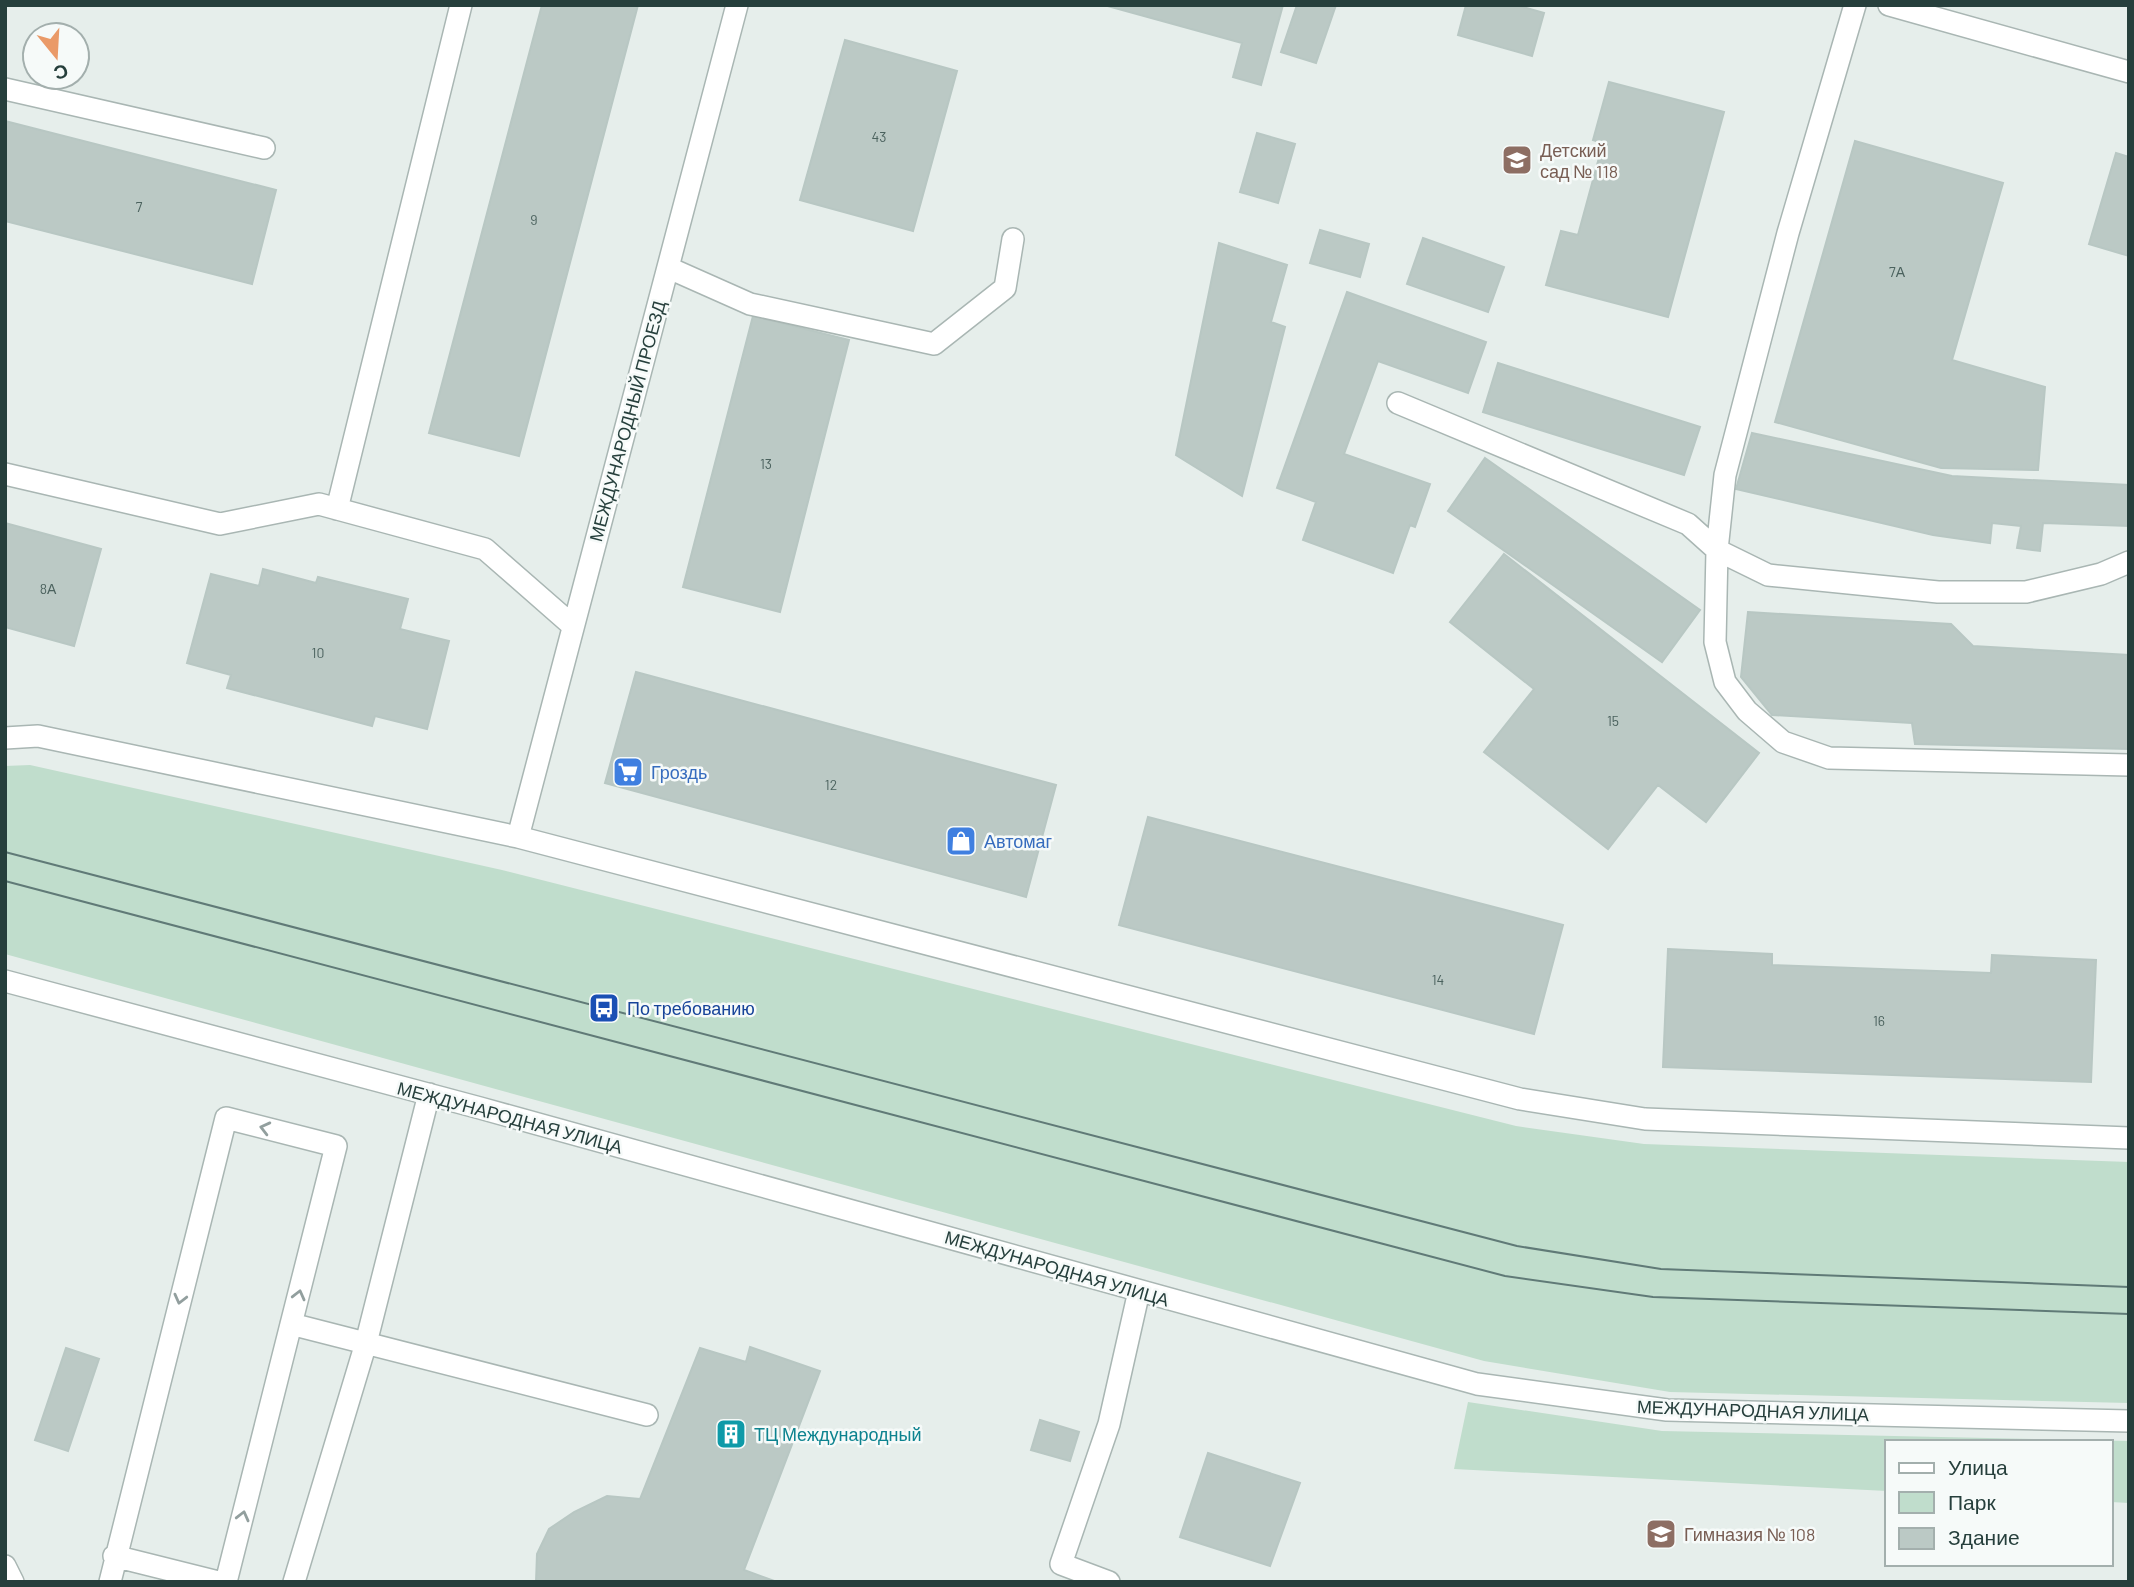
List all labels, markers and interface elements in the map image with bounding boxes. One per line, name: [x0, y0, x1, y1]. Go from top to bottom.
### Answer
north arrow: [21, 21, 91, 91]
text: С: [51, 60, 71, 86]
house number: 43: [872, 128, 886, 145]
place label: Детский сад № 118: [1540, 139, 1618, 182]
school or university icon: Детский сад № 118: [1500, 143, 1534, 177]
house number: 7: [136, 198, 143, 215]
house number: 9: [530, 211, 538, 228]
house number: 7А: [1889, 263, 1906, 280]
street label: МЕЖДУНАРОДНЫЙ ПРОЕЗД: [584, 298, 670, 544]
house number: 13: [760, 455, 772, 472]
house number: 8А: [40, 580, 57, 597]
house number: 10: [312, 644, 324, 661]
house number: 15: [1607, 712, 1619, 729]
supermarket icon: Гроздь: [611, 755, 645, 789]
place label: Гроздь: [651, 761, 707, 783]
house number: 12: [825, 776, 837, 793]
shop icon: Автомаг: [944, 824, 978, 858]
place label: Автомаг: [984, 830, 1053, 852]
house number: 14: [1432, 971, 1444, 988]
bus stop icon: По требованию: [587, 991, 621, 1025]
place label: По требованию: [627, 997, 755, 1019]
house number: 16: [1873, 1012, 1885, 1029]
street label: МЕЖДУНАРОДНАЯ УЛИЦА: [395, 1076, 625, 1158]
one-way arrow: [259, 1122, 271, 1136]
street label: МЕЖДУНАРОДНАЯ УЛИЦА: [942, 1225, 1172, 1311]
one-way arrow: [291, 1289, 305, 1301]
one-way arrow: [174, 1293, 188, 1305]
street label: МЕЖДУНАРОДНАЯ УЛИЦА: [1636, 1395, 1870, 1425]
building icon: ТЦ Международный: [714, 1417, 748, 1451]
place label: ТЦ Международный: [754, 1423, 921, 1445]
legend: [1885, 1440, 2113, 1566]
text: Улица: [1948, 1454, 2008, 1479]
text: Парк: [1948, 1489, 1996, 1514]
one-way arrow: [235, 1510, 249, 1522]
school or university icon: Гимназия № 108: [1644, 1517, 1678, 1551]
place label: Гимназия № 108: [1684, 1523, 1815, 1545]
text: Здание: [1948, 1524, 2020, 1549]

